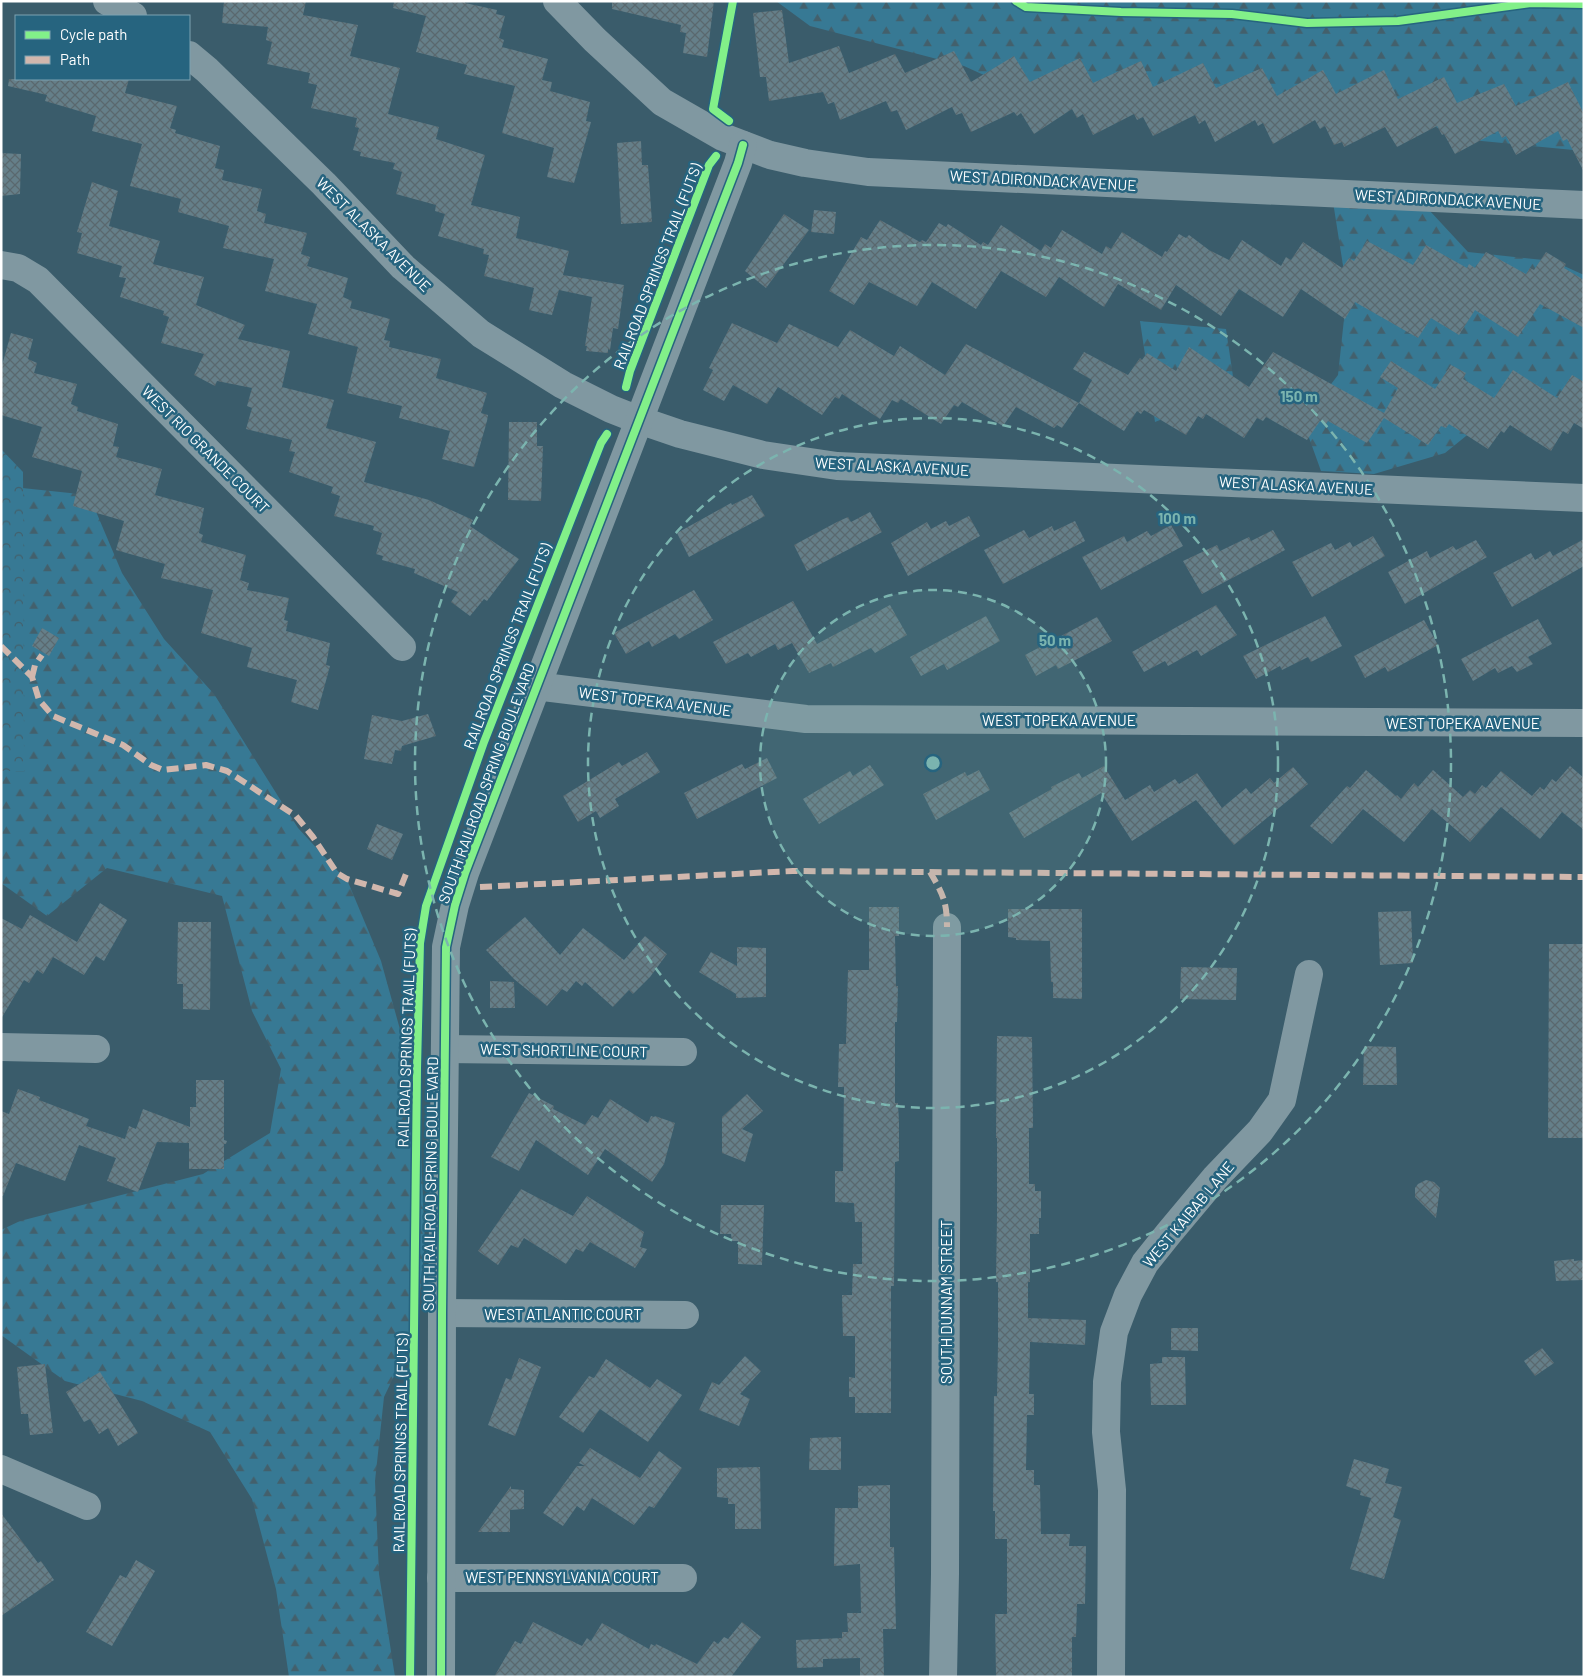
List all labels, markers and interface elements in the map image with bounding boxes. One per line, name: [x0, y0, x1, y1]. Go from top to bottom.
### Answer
legend: [15, 15, 190, 80]
text: Cycle path: [60, 25, 127, 43]
text: Path: [60, 50, 90, 68]
street label: RAILROAD SPRINGS TRAIL (FUTS): [609, 160, 705, 371]
street label: WEST ADIRONDACK AVENUE: [949, 166, 1137, 194]
street label: WEST ALASKA AVENUE: [313, 173, 435, 295]
street label: WEST ADIRONDACK AVENUE: [1354, 185, 1542, 213]
street label: WEST RIO GRANDE COURT: [139, 382, 273, 516]
text: 150 m: [1280, 387, 1318, 405]
street label: WEST ALASKA AVENUE: [814, 453, 970, 479]
street label: WEST ALASKA AVENUE: [1218, 472, 1374, 498]
text: 100 m: [1158, 509, 1196, 527]
street label: RAILROAD SPRINGS TRAIL (FUTS): [459, 540, 555, 751]
text: 50 m: [1039, 631, 1071, 649]
street label: SOUTH RAILROAD SPRING BOULEVARD: [434, 660, 538, 906]
street label: WEST TOPEKA AVENUE: [578, 683, 732, 719]
street label: WEST TOPEKA AVENUE: [982, 711, 1136, 729]
street label: WEST TOPEKA AVENUE: [1386, 714, 1540, 732]
centre of rings: [924, 754, 942, 772]
street label: RAILROAD SPRINGS TRAIL (FUTS): [393, 928, 419, 1148]
street label: WEST SHORTLINE COURT: [480, 1040, 648, 1060]
street label: SOUTH RAILROAD SPRING BOULEVARD: [419, 1057, 441, 1311]
street label: WEST KAIBAB LANE: [1139, 1158, 1237, 1270]
street label: SOUTH DUNNAM STREET: [937, 1220, 955, 1384]
street label: WEST ATLANTIC COURT: [484, 1305, 642, 1323]
street label: RAILROAD SPRINGS TRAIL (FUTS): [389, 1333, 411, 1553]
street label: WEST PENNSYLVANIA COURT: [465, 1568, 659, 1586]

